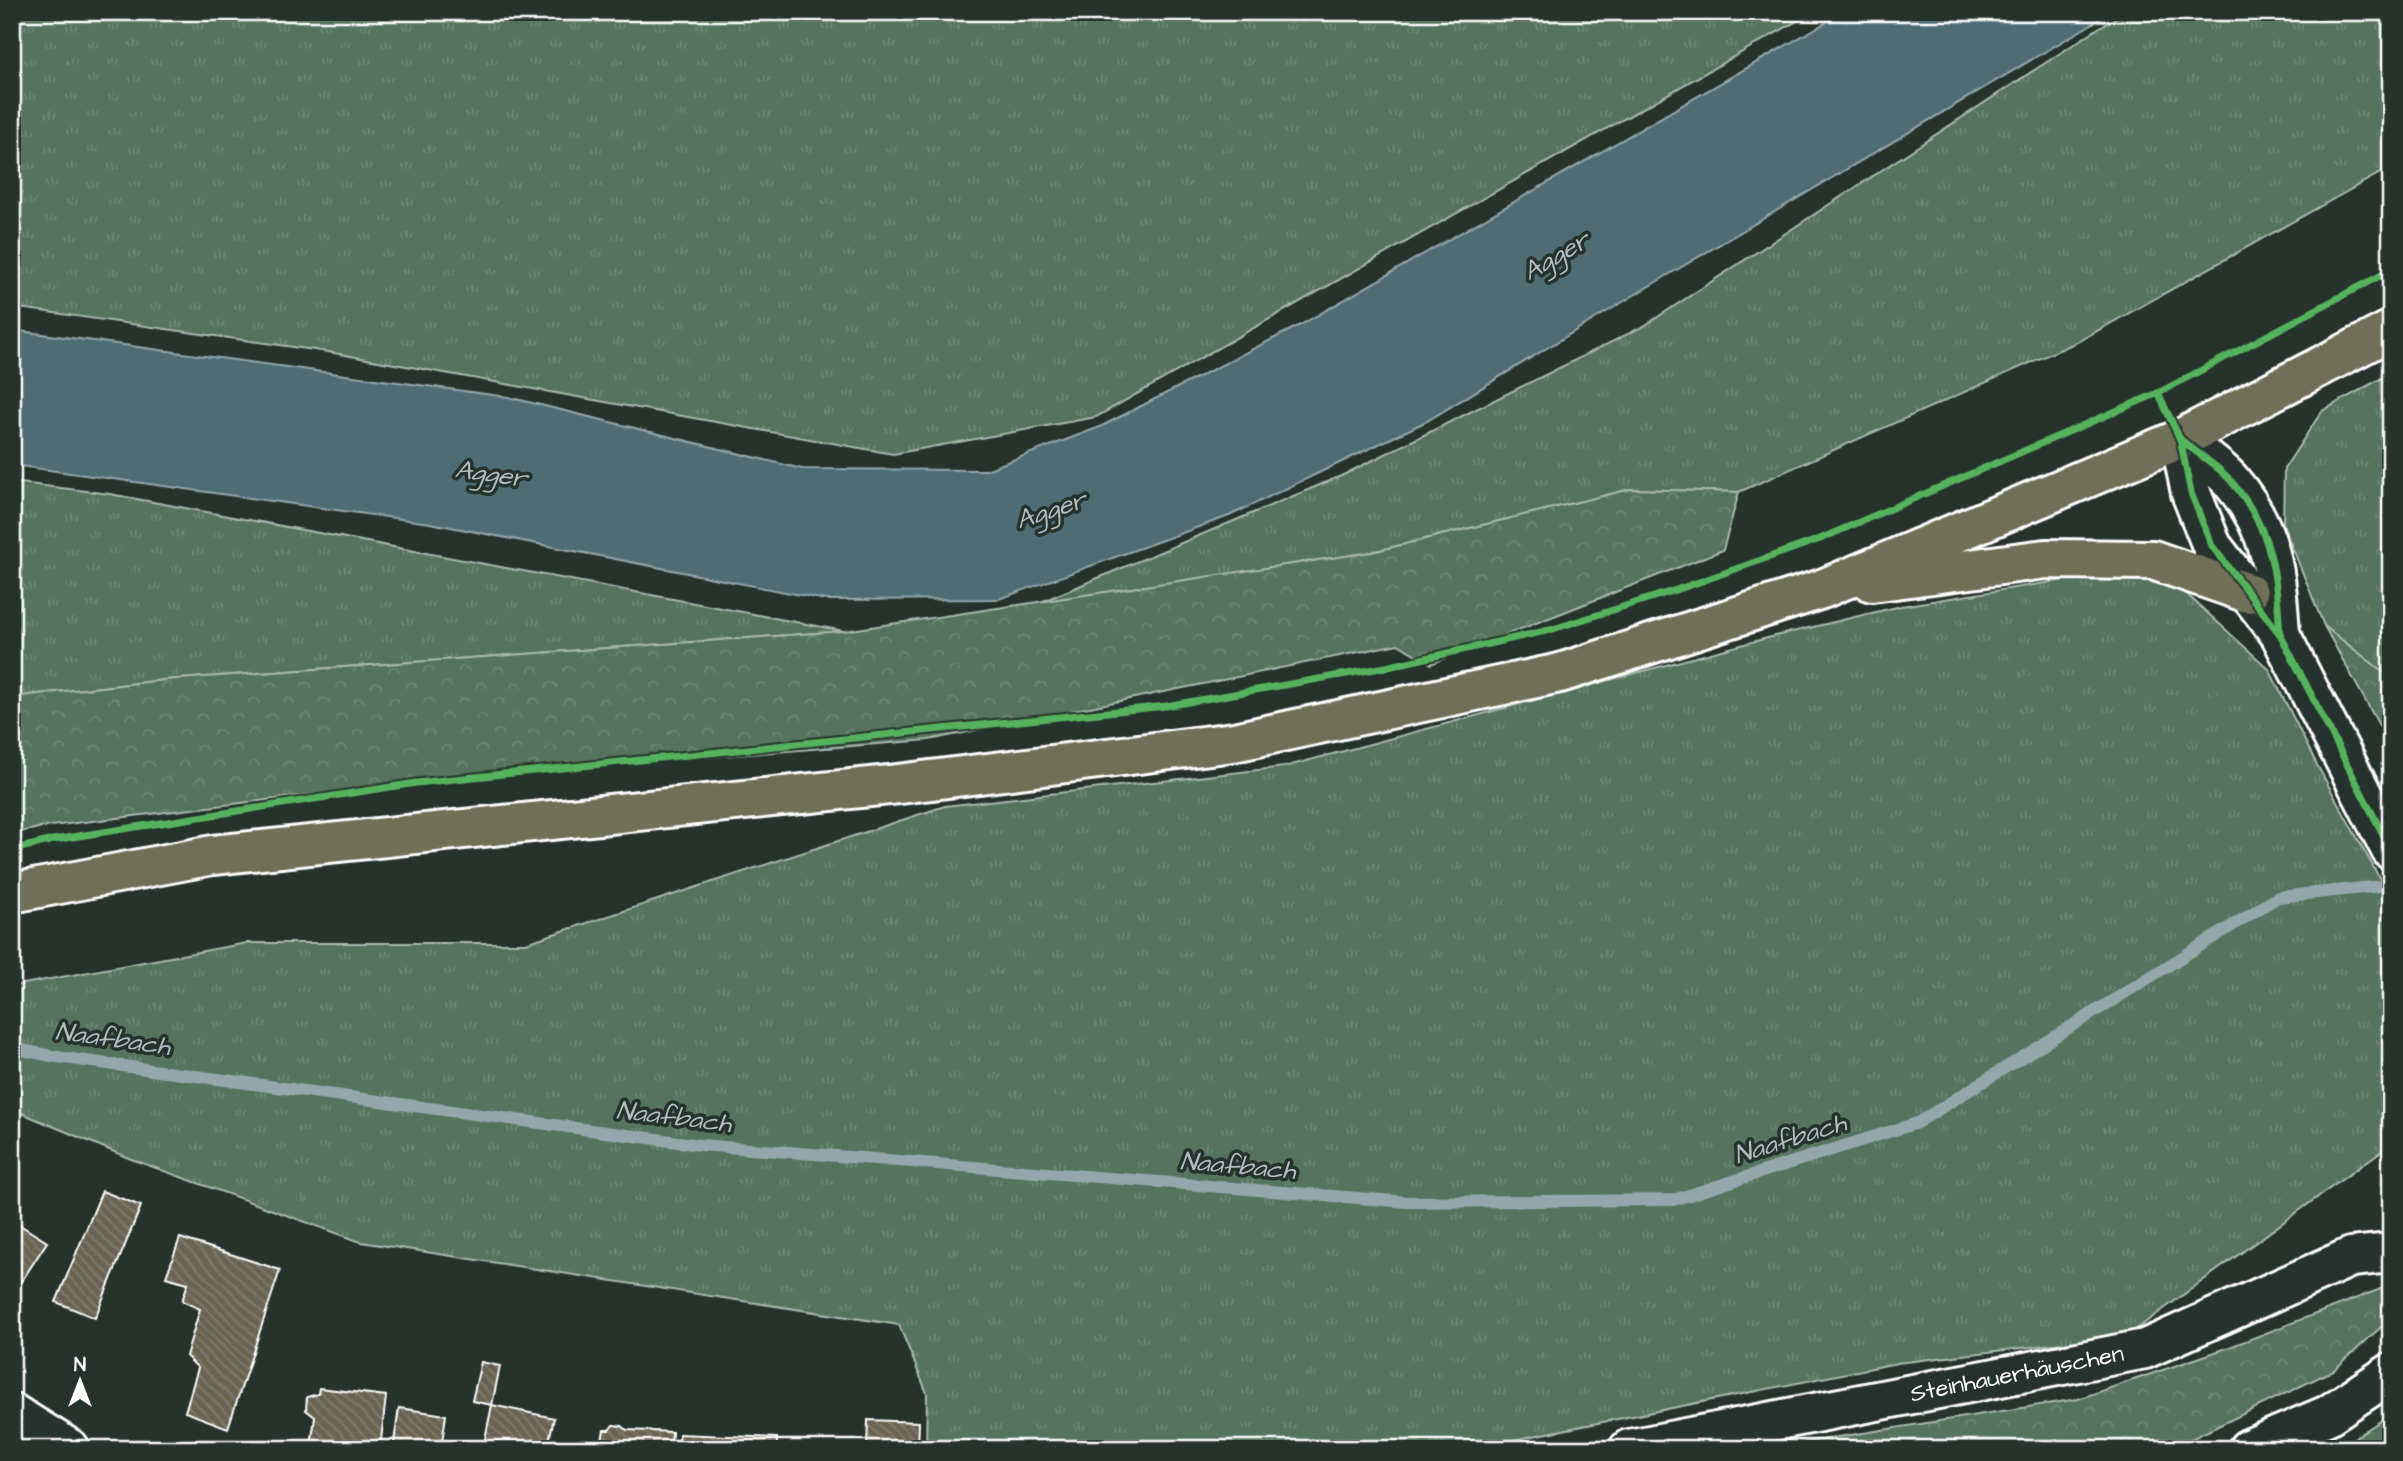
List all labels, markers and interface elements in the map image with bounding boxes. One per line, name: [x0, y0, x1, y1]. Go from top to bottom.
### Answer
water label: Agger: [1516, 221, 1599, 290]
water label: Agger: [453, 451, 532, 498]
water label: Agger: [1011, 481, 1094, 539]
water label: Naafbach: [53, 1013, 174, 1065]
water label: Naafbach: [615, 1092, 735, 1142]
water label: Naafbach: [1730, 1105, 1851, 1173]
water label: Naafbach: [1179, 1143, 1298, 1189]
street label: Steinhauerhäuschen: [1907, 1337, 2127, 1411]
north arrow: [46, 1346, 116, 1416]
text: N: [74, 1352, 86, 1379]

